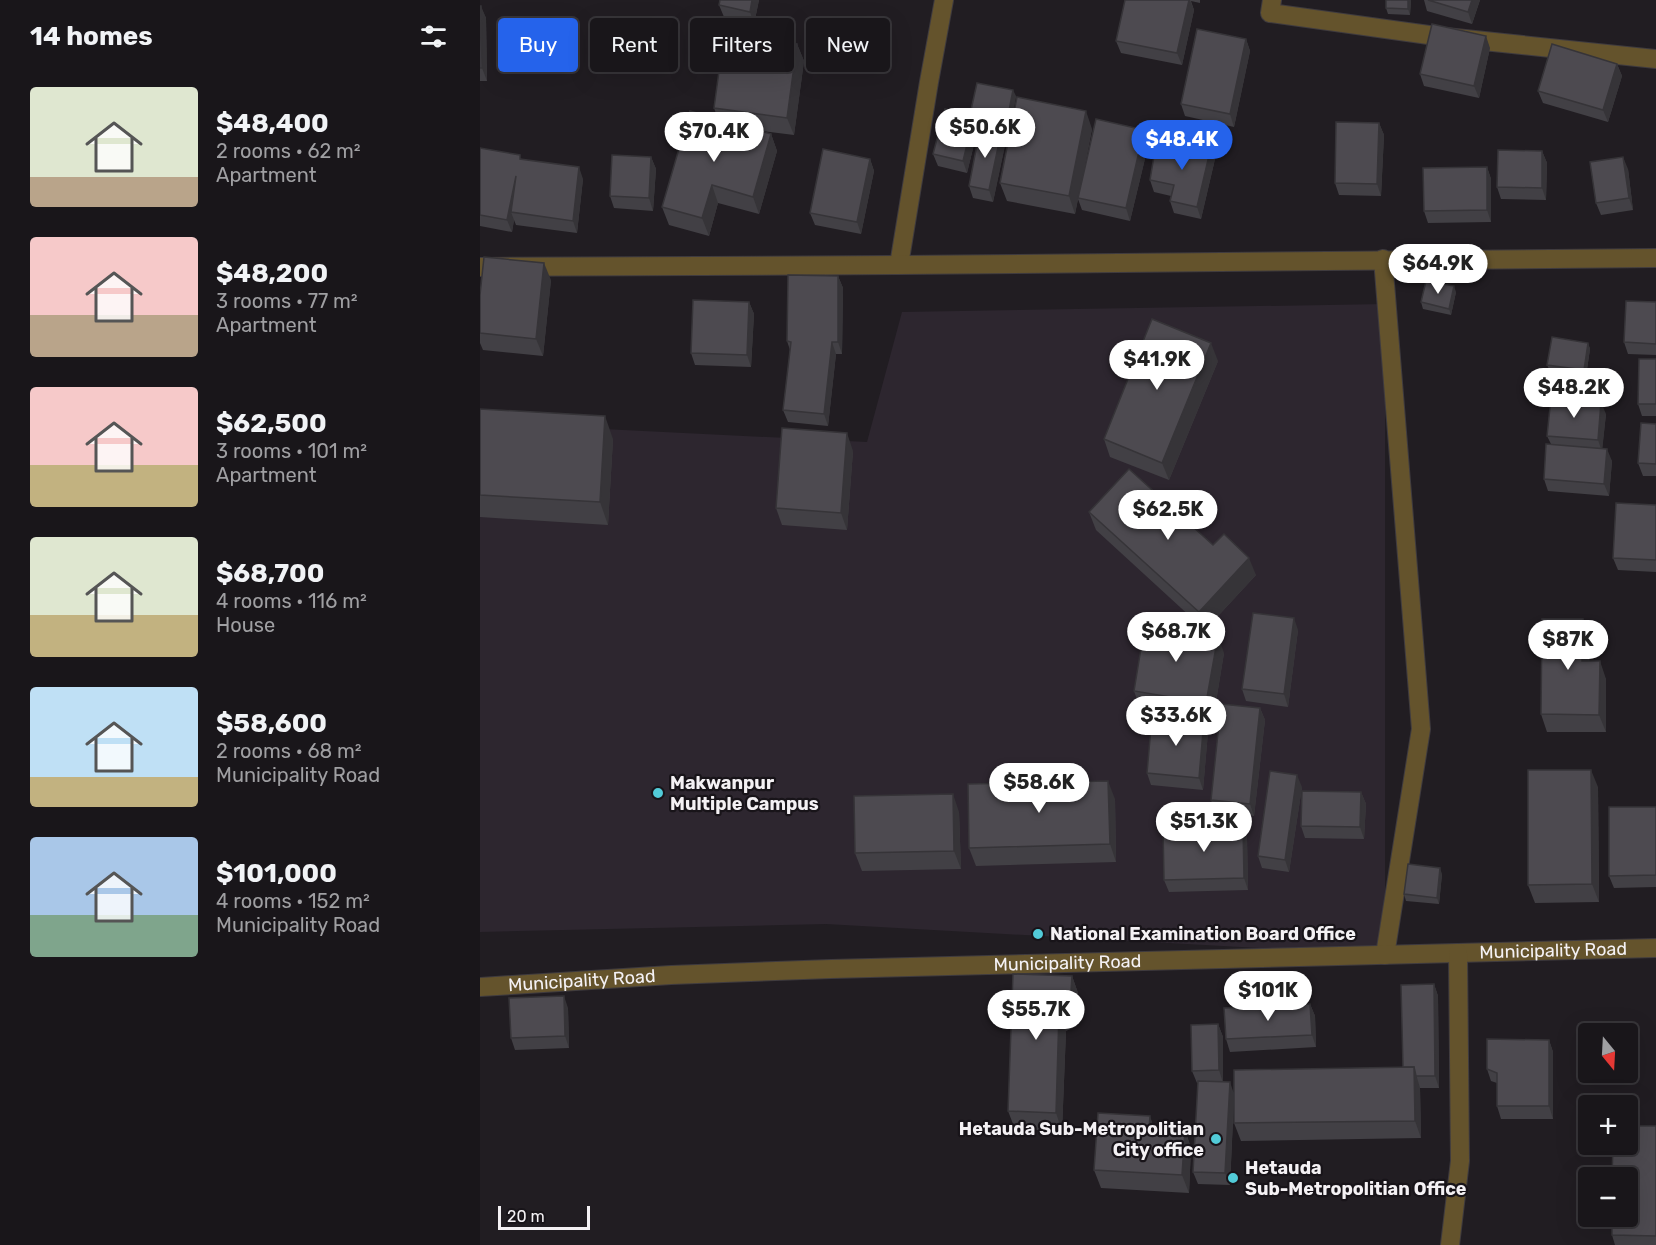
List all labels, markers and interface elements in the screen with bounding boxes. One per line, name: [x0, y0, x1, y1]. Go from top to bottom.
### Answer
chip: Buy: [498, 18, 578, 72]
chip: Rent: [590, 18, 678, 72]
chip: Filters: [690, 18, 794, 72]
chip: New: [806, 18, 890, 72]
icon: filters: [417, 20, 450, 53]
text: 14 homes: [30, 21, 153, 52]
text: $48,400: [216, 108, 329, 139]
pin: $50.6K: [936, 108, 1034, 159]
icon: home: [78, 111, 150, 183]
pin: $70.4K: [665, 112, 763, 163]
text: $50.6K: [949, 115, 1021, 139]
text: $70.4K: [679, 119, 749, 143]
pin: $48.4K: [1133, 120, 1231, 171]
text: $48.4K: [1146, 127, 1218, 151]
text: 2 rooms · 62 m²: [216, 139, 361, 163]
text: Apartment: [216, 163, 317, 187]
pin: $64.9K: [1389, 244, 1487, 295]
text: $64.9K: [1403, 251, 1473, 275]
text: $48,200: [216, 258, 328, 289]
icon: home: [78, 261, 150, 333]
text: 3 rooms · 77 m²: [216, 289, 358, 313]
text: Apartment: [216, 313, 317, 337]
pin: $41.9K: [1108, 340, 1206, 391]
text: $41.9K: [1123, 347, 1191, 371]
pin: $48.2K: [1525, 368, 1623, 419]
text: $48.2K: [1538, 375, 1610, 399]
text: $62,500: [216, 408, 327, 439]
icon: home: [78, 411, 150, 483]
text: 3 rooms · 101 m²: [216, 439, 367, 463]
text: Apartment: [216, 463, 317, 487]
pin: $62.5K: [1119, 490, 1217, 541]
text: $62.5K: [1132, 497, 1204, 521]
text: $68,700: [216, 558, 324, 589]
icon: home: [78, 561, 150, 633]
text: 4 rooms · 116 m²: [216, 589, 367, 613]
pin: $68.7K: [1127, 612, 1225, 663]
text: House: [216, 613, 275, 637]
text: $68.7K: [1141, 619, 1211, 643]
pin: $87K: [1532, 620, 1604, 671]
text: $87K: [1542, 627, 1594, 651]
pin: $33.6K: [1127, 696, 1225, 747]
text: $33.6K: [1140, 703, 1212, 727]
text: $58,600: [216, 708, 327, 739]
icon: home: [78, 711, 150, 783]
text: 2 rooms · 68 m²: [216, 739, 362, 763]
text: Municipality Road: [216, 763, 380, 787]
pin: $58.6K: [990, 763, 1088, 814]
text: $58.6K: [1003, 770, 1075, 794]
place label: Makwanpur Multiple Campus: [670, 772, 819, 815]
marker: Makwanpur Multiple Campus: [651, 786, 665, 800]
pin: $51.3K: [1155, 802, 1253, 853]
text: $51.3K: [1170, 809, 1238, 833]
text: $101,000: [216, 858, 337, 889]
icon: home: [78, 861, 150, 933]
text: 4 rooms · 152 m²: [216, 889, 370, 913]
text: Municipality Road: [216, 913, 380, 937]
place label: National Examination Board Office: [1050, 923, 1356, 945]
marker: National Examination Board Office: [1031, 927, 1045, 941]
street label: Municipality Road: [1479, 938, 1627, 963]
street label: Municipality Road: [993, 950, 1142, 976]
street label: Municipality Road: [507, 965, 656, 996]
pin: $101K: [1226, 971, 1310, 1022]
text: $101K: [1238, 978, 1298, 1002]
pin: $55.7K: [987, 990, 1085, 1041]
text: $55.7K: [1002, 997, 1070, 1021]
north arrow: [1578, 1023, 1638, 1083]
map controls: [1578, 1023, 1638, 1227]
button: +: [1578, 1095, 1638, 1155]
place label: Hetauda Sub-Metropolitian City office: [959, 1118, 1204, 1161]
marker: Hetauda Sub-Metropolitian City office: [1209, 1132, 1223, 1146]
place label: Hetauda Sub-Metropolitian Office: [1245, 1157, 1467, 1200]
button: −: [1578, 1167, 1638, 1227]
marker: Hetauda Sub-Metropolitian Office: [1226, 1171, 1240, 1185]
scale bar: [498, 1203, 590, 1230]
text: 20 m: [507, 1207, 545, 1226]

